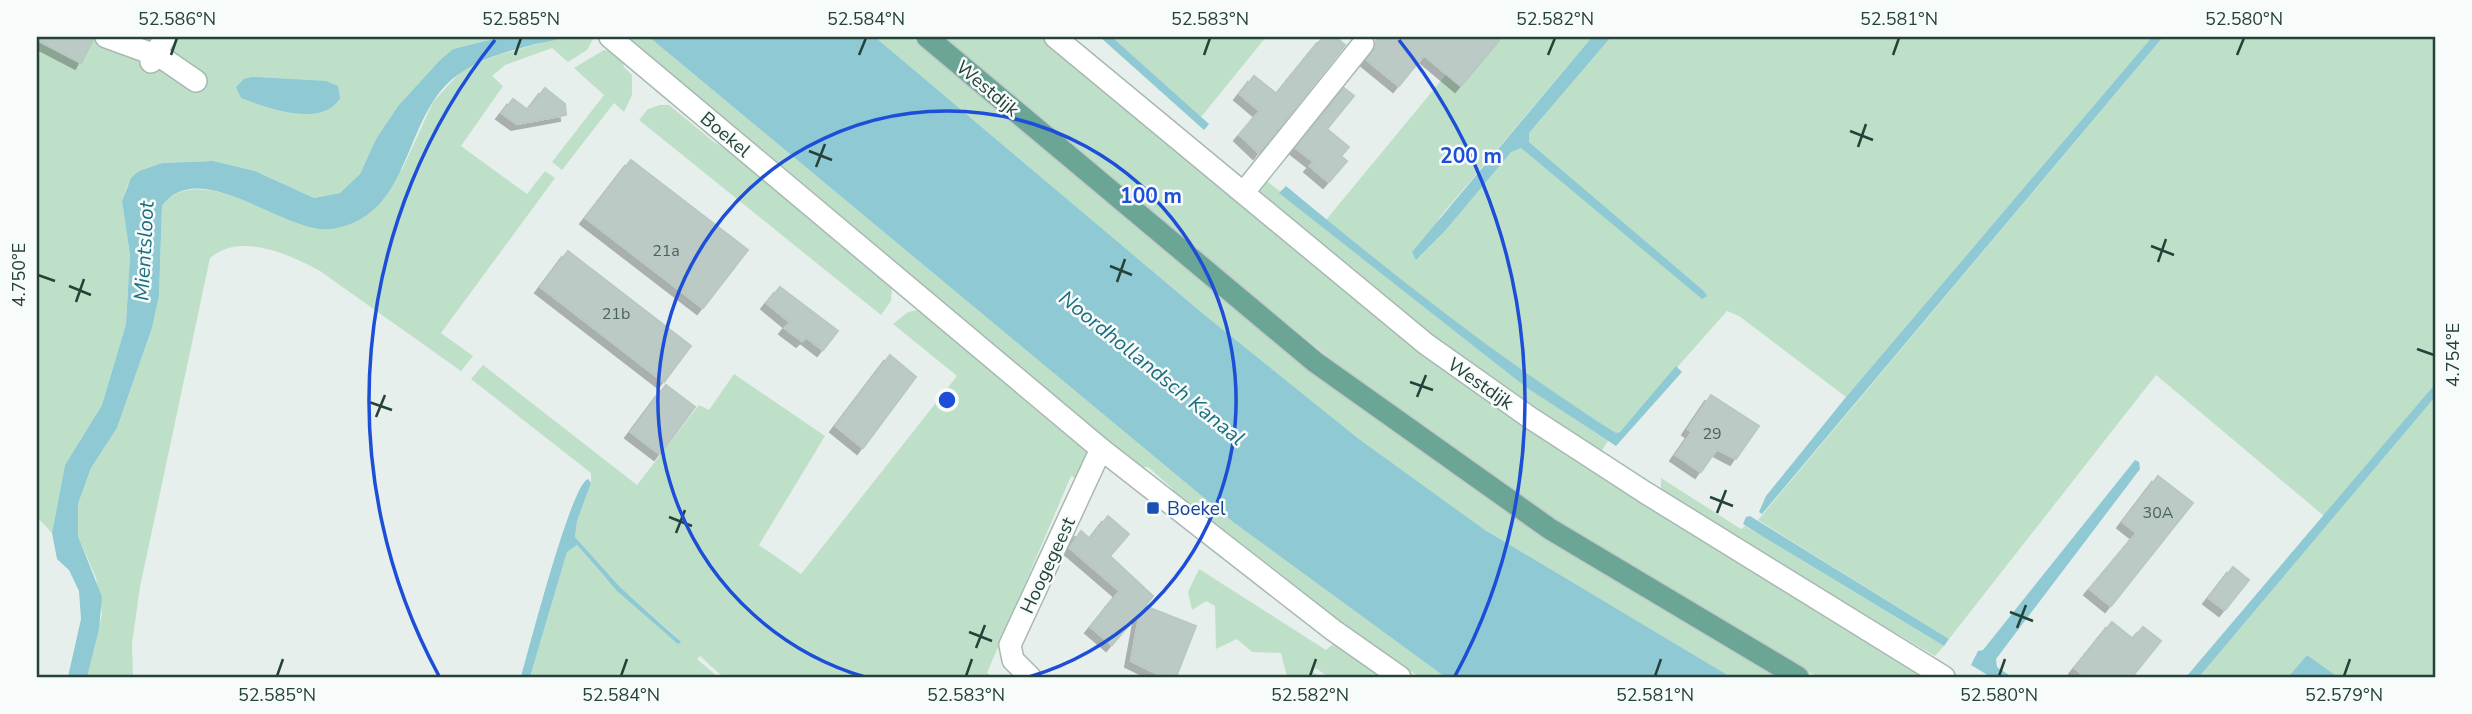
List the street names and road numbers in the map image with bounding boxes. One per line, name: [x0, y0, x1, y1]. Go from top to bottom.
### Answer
street label: Westdijk: [950, 55, 1025, 123]
street label: Boekel: [695, 106, 756, 164]
street label: Westdijk: [1442, 352, 1519, 416]
street label: Hoogegeest: [1014, 513, 1082, 618]

